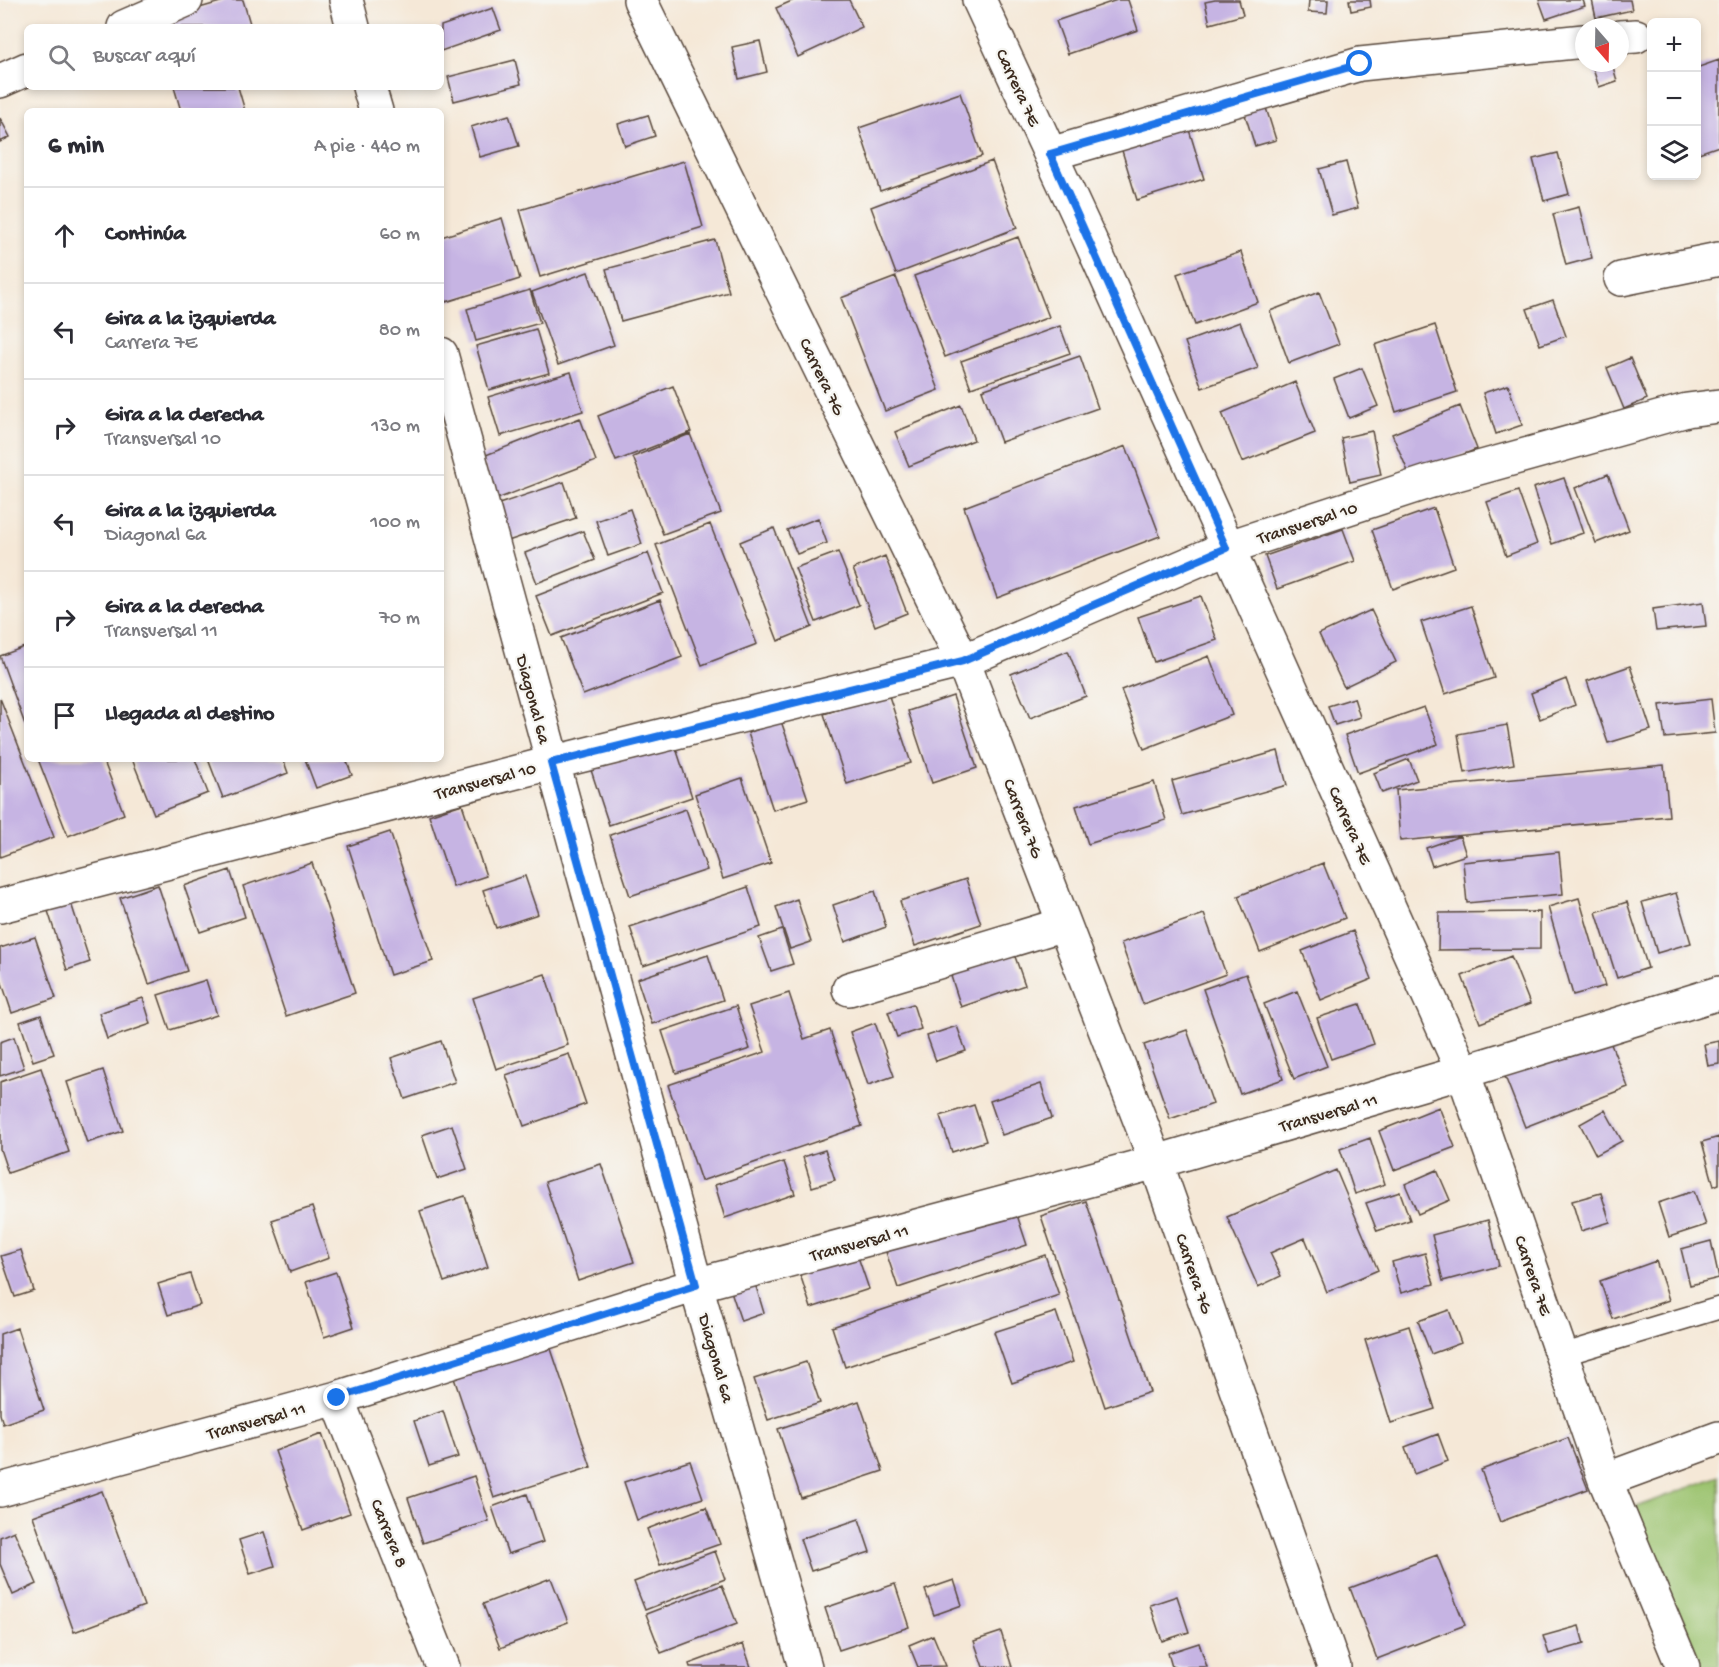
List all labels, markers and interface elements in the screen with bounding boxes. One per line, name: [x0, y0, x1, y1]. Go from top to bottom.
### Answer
north arrow: [1575, 18, 1629, 72]
map controls: [1647, 18, 1701, 180]
button: +: [1647, 18, 1701, 72]
search box: [24, 24, 444, 90]
icon: search: [45, 41, 78, 74]
text: Buscar aquí: [93, 44, 196, 70]
street label: Carrera 7E: [990, 46, 1044, 131]
route start: [1346, 50, 1372, 76]
button: −: [1647, 72, 1701, 126]
button: layers: [1647, 126, 1701, 180]
text: 6 min: [48, 132, 104, 163]
text: A pie · 440 m: [314, 136, 420, 159]
icon: ahead: [48, 219, 81, 252]
text: Continúa: [105, 222, 186, 248]
text: 60 m: [380, 224, 420, 247]
text: Gira a la izquierda: [105, 307, 276, 333]
icon: left: [48, 315, 81, 348]
text: 80 m: [379, 320, 420, 343]
text: Carrera 7E: [105, 333, 197, 356]
street label: Carrera 7G: [793, 335, 849, 420]
text: Gira a la derecha: [105, 403, 263, 429]
icon: right: [48, 411, 81, 444]
text: 130 m: [371, 416, 420, 439]
text: Transversal 10: [105, 429, 221, 452]
street label: Transversal 10: [1254, 498, 1361, 551]
text: Gira a la izquierda: [105, 499, 276, 525]
icon: left: [48, 507, 81, 540]
text: 100 m: [370, 512, 420, 535]
text: Diagonal 6a: [105, 525, 206, 548]
text: Gira a la derecha: [105, 595, 263, 621]
icon: right: [48, 603, 81, 636]
text: 70 m: [379, 608, 420, 631]
text: Transversal 11: [105, 621, 218, 644]
street label: Diagonal 6a: [509, 652, 554, 747]
icon: arrive: [48, 699, 81, 732]
text: Llegada al destino: [105, 702, 275, 728]
street label: Transversal 10: [432, 759, 539, 806]
street label: Carrera 7G: [997, 776, 1047, 862]
street label: Carrera 7E: [1322, 784, 1376, 869]
street label: Transversal 11: [1276, 1090, 1380, 1139]
street label: Transversal 11: [807, 1221, 911, 1268]
street label: Carrera 7G: [1169, 1231, 1216, 1317]
street label: Carrera 7E: [1508, 1233, 1555, 1319]
street label: Diagonal 6a: [692, 1311, 738, 1406]
route end: [323, 1384, 349, 1410]
street label: Transversal 11: [204, 1399, 308, 1446]
street label: Carrera 8: [364, 1496, 411, 1571]

